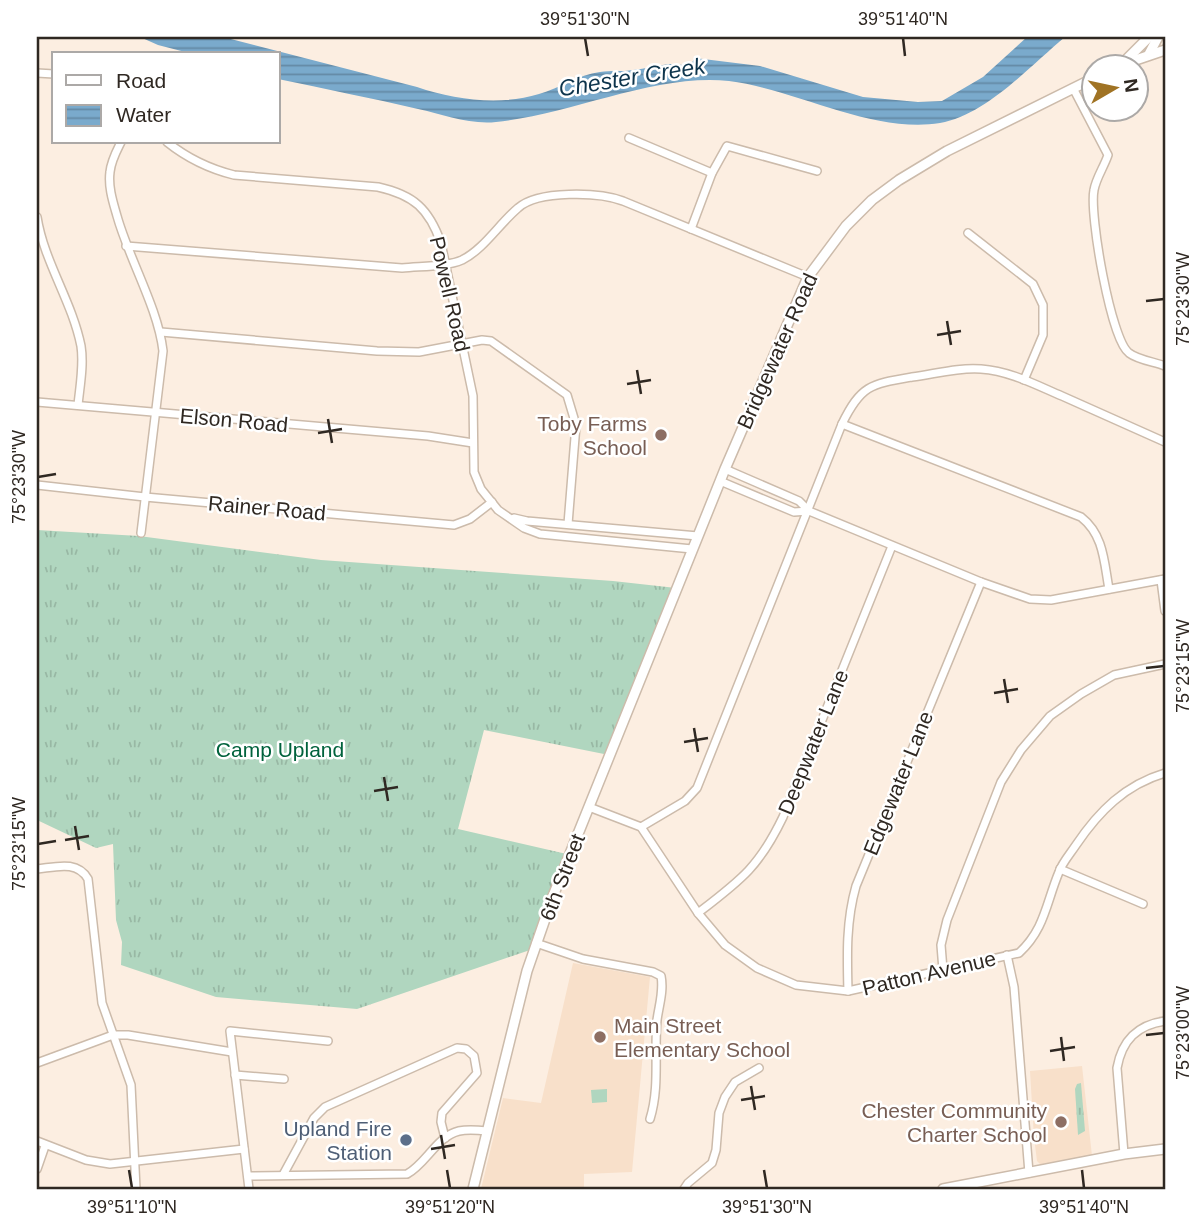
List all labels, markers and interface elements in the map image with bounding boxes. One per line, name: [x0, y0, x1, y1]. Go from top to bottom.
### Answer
text: 39°51'30"N: [540, 9, 630, 29]
text: 39°51'40"N: [858, 9, 948, 29]
legend: [52, 52, 280, 144]
water label: Chester Creek: [557, 52, 709, 101]
north arrow: [1080, 52, 1150, 122]
text: Road: [116, 69, 166, 92]
text: N: [1120, 77, 1143, 94]
text: Water: [116, 103, 171, 126]
street label: Powell Road: [426, 234, 474, 354]
text: 75°23'30"W: [1173, 252, 1193, 346]
street label: Bridgewater Road: [732, 270, 822, 432]
street label: Elson Road: [179, 404, 289, 436]
place label: Toby Farms School: [537, 412, 647, 459]
marker: Toby Farms School: [653, 427, 669, 443]
text: 75°23'30"W: [9, 430, 29, 524]
street label: Rainer Road: [207, 491, 327, 525]
text: 75°23'15"W: [1173, 619, 1193, 713]
street label: Deepwater Lane: [773, 666, 853, 818]
street label: Edgewater Lane: [859, 708, 937, 858]
park label: Camp Upland: [216, 738, 344, 761]
text: 75°23'15"W: [9, 797, 29, 891]
street label: 6th Street: [535, 830, 589, 924]
street label: Patton Avenue: [860, 946, 998, 1000]
text: 75°23'00"W: [1173, 986, 1193, 1080]
place label: Main Street Elementary School: [614, 1014, 790, 1061]
marker: Main Street Elementary School: [592, 1029, 608, 1045]
place label: Chester Community Charter School: [861, 1099, 1047, 1146]
marker: Chester Community Charter School: [1053, 1114, 1069, 1130]
place label: Upland Fire Station: [283, 1117, 392, 1164]
marker: Upland Fire Station: [398, 1132, 414, 1148]
text: 39°51'10"N: [87, 1197, 177, 1217]
text: 39°51'20"N: [405, 1197, 495, 1217]
text: 39°51'30"N: [722, 1197, 812, 1217]
text: 39°51'40"N: [1039, 1197, 1129, 1217]

